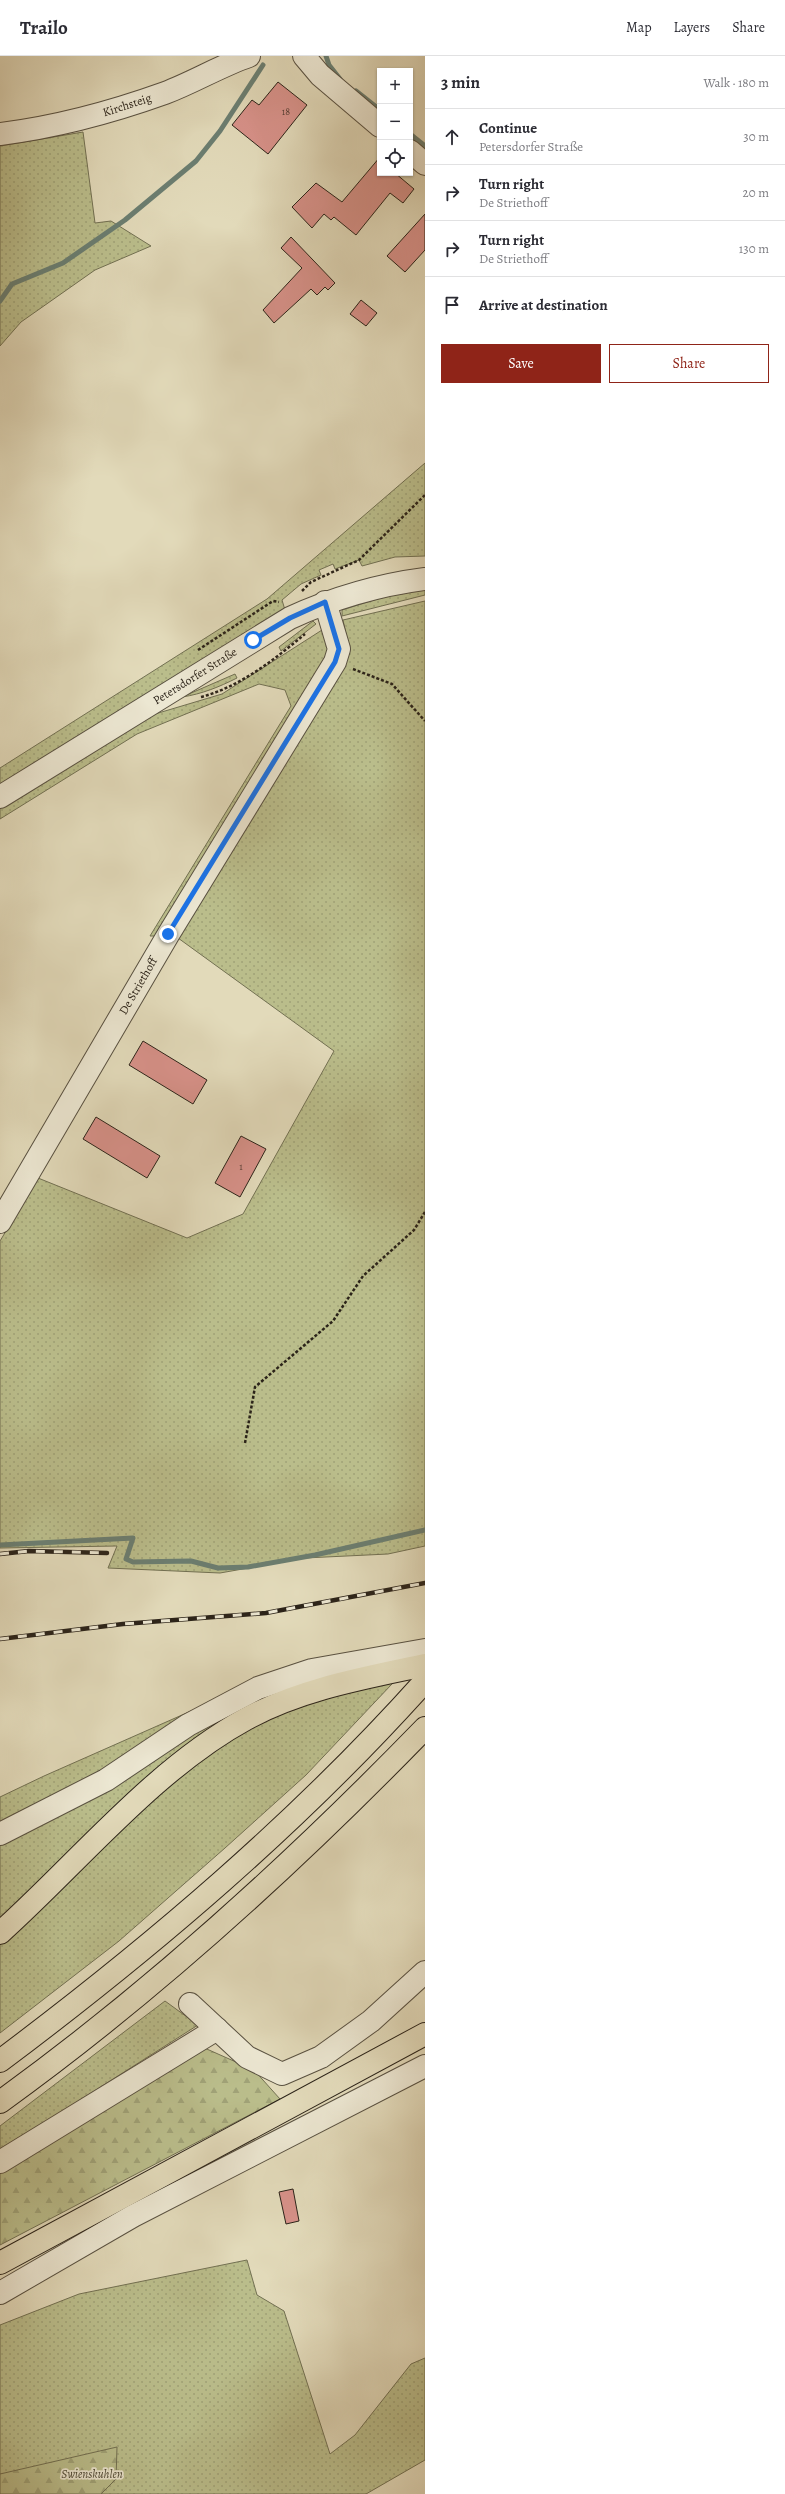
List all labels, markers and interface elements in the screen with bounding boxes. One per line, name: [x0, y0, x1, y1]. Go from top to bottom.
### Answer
text: Trailo: [20, 15, 68, 41]
text: Map: [626, 18, 652, 37]
text: Layers: [674, 18, 710, 37]
text: Share: [732, 18, 765, 37]
map controls: [377, 68, 413, 176]
button: +: [377, 68, 413, 104]
text: 3 min: [441, 71, 480, 94]
text: Walk · 180 m: [703, 74, 769, 91]
street label: Kirchsteig: [101, 90, 153, 120]
button: −: [377, 104, 413, 140]
house number: 18: [282, 105, 290, 118]
text: Continue: [479, 118, 537, 138]
icon: ahead: [441, 126, 463, 148]
text: 30 m: [743, 128, 769, 145]
text: Petersdorfer Straße: [479, 138, 583, 155]
button: locate: [377, 140, 413, 176]
text: Turn right: [479, 174, 544, 194]
icon: right: [441, 182, 463, 204]
text: 20 m: [743, 184, 769, 201]
text: De Striethoff: [479, 194, 548, 211]
text: Turn right: [479, 230, 544, 250]
icon: right: [441, 238, 463, 260]
text: 130 m: [739, 240, 769, 257]
text: De Striethoff: [479, 250, 548, 267]
icon: arrive: [441, 294, 463, 316]
text: Arrive at destination: [479, 295, 608, 315]
button: Save: [441, 344, 601, 383]
button: Share: [609, 344, 769, 383]
route start: [244, 631, 262, 649]
street label: Petersdorfer Straße: [150, 644, 240, 708]
route end: [159, 925, 177, 943]
street label: De Striethoff: [115, 953, 162, 1018]
house number: 1: [239, 1160, 243, 1173]
park label: Swienskuhlen: [61, 2466, 123, 2482]

